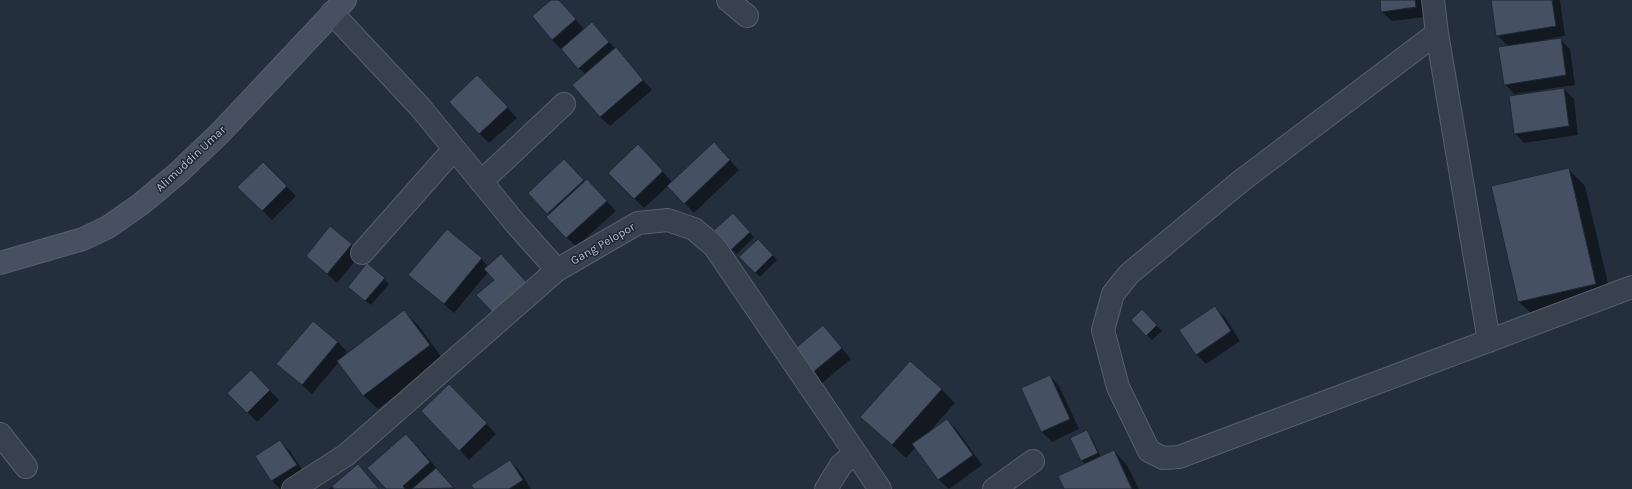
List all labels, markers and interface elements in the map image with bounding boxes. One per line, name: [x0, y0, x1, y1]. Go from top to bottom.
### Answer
street label: Alimuddin Umar: [153, 123, 229, 195]
street label: Gang Pelopor: [568, 220, 638, 268]

